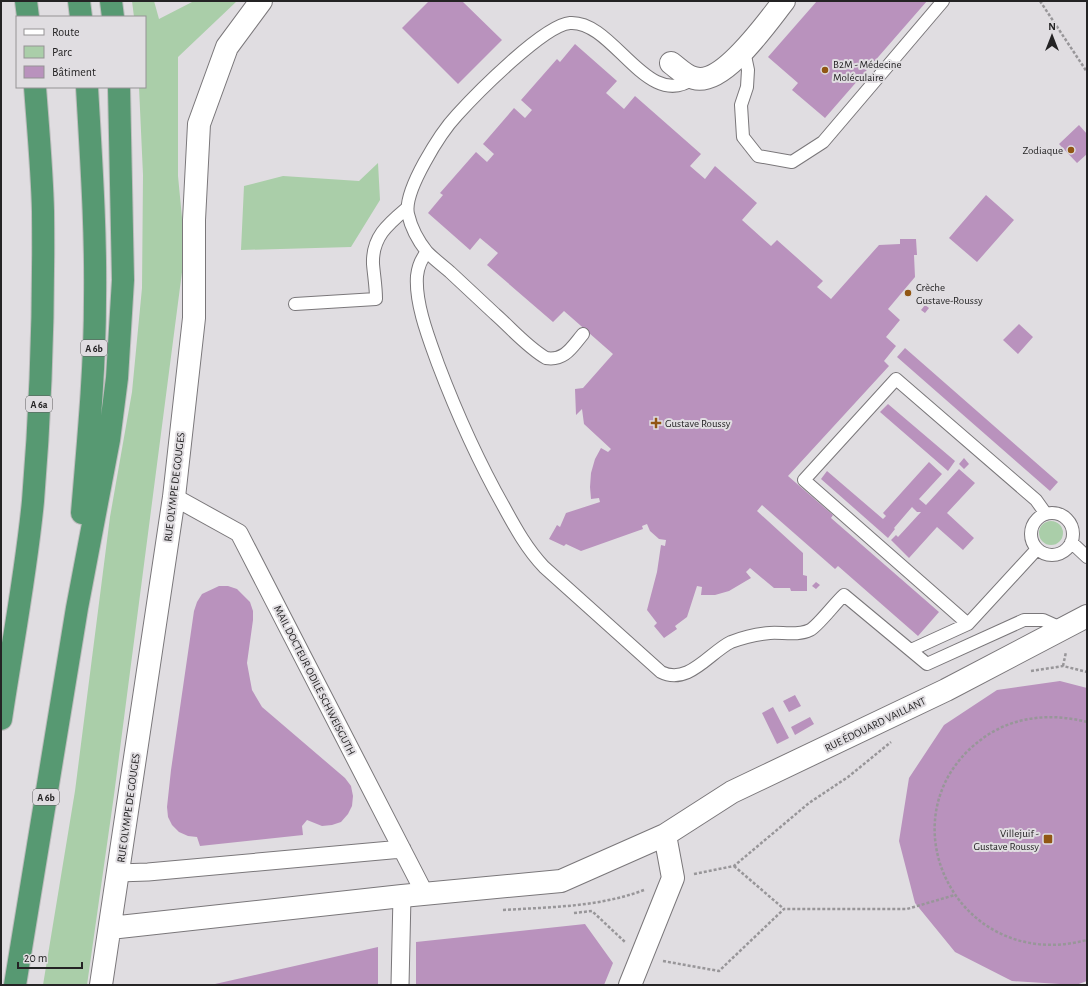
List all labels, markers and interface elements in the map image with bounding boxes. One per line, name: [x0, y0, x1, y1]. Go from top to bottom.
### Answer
legend: [16, 16, 146, 88]
north arrow: [1032, 16, 1072, 56]
text: N: [1048, 21, 1056, 32]
text: Route: [52, 26, 79, 38]
text: Parc: [52, 46, 72, 58]
place label: B2M - Médecine Moléculaire: [833, 59, 902, 83]
marker: B2M - Médecine Moléculaire: [820, 65, 830, 75]
text: Bâtiment: [52, 66, 96, 78]
place label: Zodiaque: [1022, 145, 1063, 156]
marker: Zodiaque: [1066, 145, 1076, 155]
place label: Crèche Gustave-Roussy: [916, 282, 983, 306]
marker: Crèche Gustave-Roussy: [903, 288, 913, 298]
road number: A 6b: [81, 340, 107, 356]
road number: A 6a: [26, 396, 52, 412]
marker: Gustave Roussy: [650, 417, 662, 429]
place label: Gustave Roussy: [665, 418, 731, 429]
street label: RUE OLYMPE DE GOUGES: [162, 432, 187, 542]
street label: MAIL DOCTEUR ODILE SCHWEISGUTH: [272, 604, 357, 757]
street label: RUE ÉDOUARD VAILLANT: [823, 694, 928, 754]
street label: RUE OLYMPE DE GOUGES: [115, 753, 142, 863]
road number: A 6b: [33, 789, 59, 805]
place label: Villejuif - Gustave Roussy: [974, 828, 1040, 852]
marker: Villejuif - Gustave Roussy: [1042, 833, 1054, 845]
scale bar: [18, 944, 82, 970]
text: 20 m: [24, 952, 47, 964]

